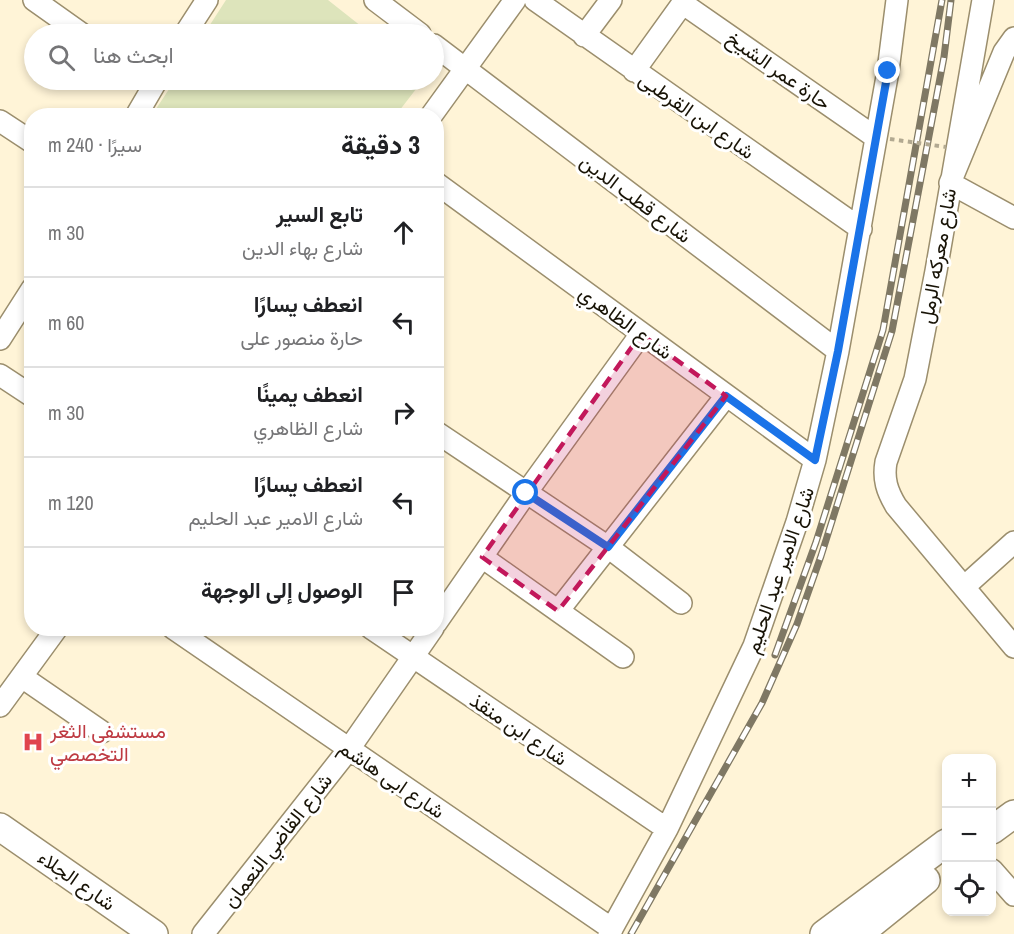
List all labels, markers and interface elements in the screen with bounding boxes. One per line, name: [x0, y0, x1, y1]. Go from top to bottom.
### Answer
search box: [24, 24, 444, 90]
street label: حارة عمر الشيخ: [721, 24, 836, 117]
text: ابحث هنا: [93, 40, 174, 70]
icon: search: [45, 41, 78, 74]
route end: [874, 57, 900, 83]
street label: شارع ابن القرطبى: [633, 65, 760, 166]
text: 3 دقيقة: [341, 127, 420, 162]
text: سيرًا · 240 m: [48, 131, 142, 158]
street label: شارع قطب الدين: [574, 147, 697, 250]
street label: شارع معركه الرمل: [912, 186, 963, 326]
text: تابع السير: [276, 199, 363, 229]
icon: ahead: [387, 216, 420, 249]
text: 30 m: [48, 219, 84, 246]
text: شارع بهاء الدين: [242, 234, 363, 261]
street label: شارع الظاهري: [571, 279, 678, 368]
text: انعطف يسارًا: [254, 289, 363, 319]
icon: left: [387, 306, 420, 339]
text: 60 m: [48, 309, 84, 336]
text: حارة منصور على: [241, 324, 363, 351]
text: انعطف يمينًا: [257, 379, 363, 409]
icon: right: [387, 396, 420, 429]
text: 30 m: [48, 399, 84, 426]
text: شارع الظاهري: [253, 414, 363, 441]
text: انعطف يسارًا: [254, 469, 363, 499]
route start: [512, 479, 538, 505]
street label: شارع الامير عبد الحليم: [738, 483, 821, 657]
icon: left: [387, 486, 420, 519]
text: 120 m: [48, 489, 94, 516]
text: شارع الامير عبد الحليم: [188, 504, 363, 531]
text: الوصول إلى الوجهة: [201, 575, 363, 605]
icon: arrive: [387, 576, 420, 609]
street label: شارع ابن منقذ: [464, 686, 573, 772]
place label: مستشفى الثغر التخصصي: [49, 717, 166, 771]
hospital icon: مستشفى الثغر التخصصي: [21, 730, 45, 754]
street label: شارع ابى هاشم: [333, 734, 450, 825]
map controls: [942, 754, 996, 916]
button: +: [942, 754, 996, 808]
street label: شارع القاضي النعمان: [216, 767, 341, 915]
button: −: [942, 808, 996, 862]
street label: شارع الجلاء: [32, 843, 121, 917]
button: locate: [942, 862, 996, 916]

